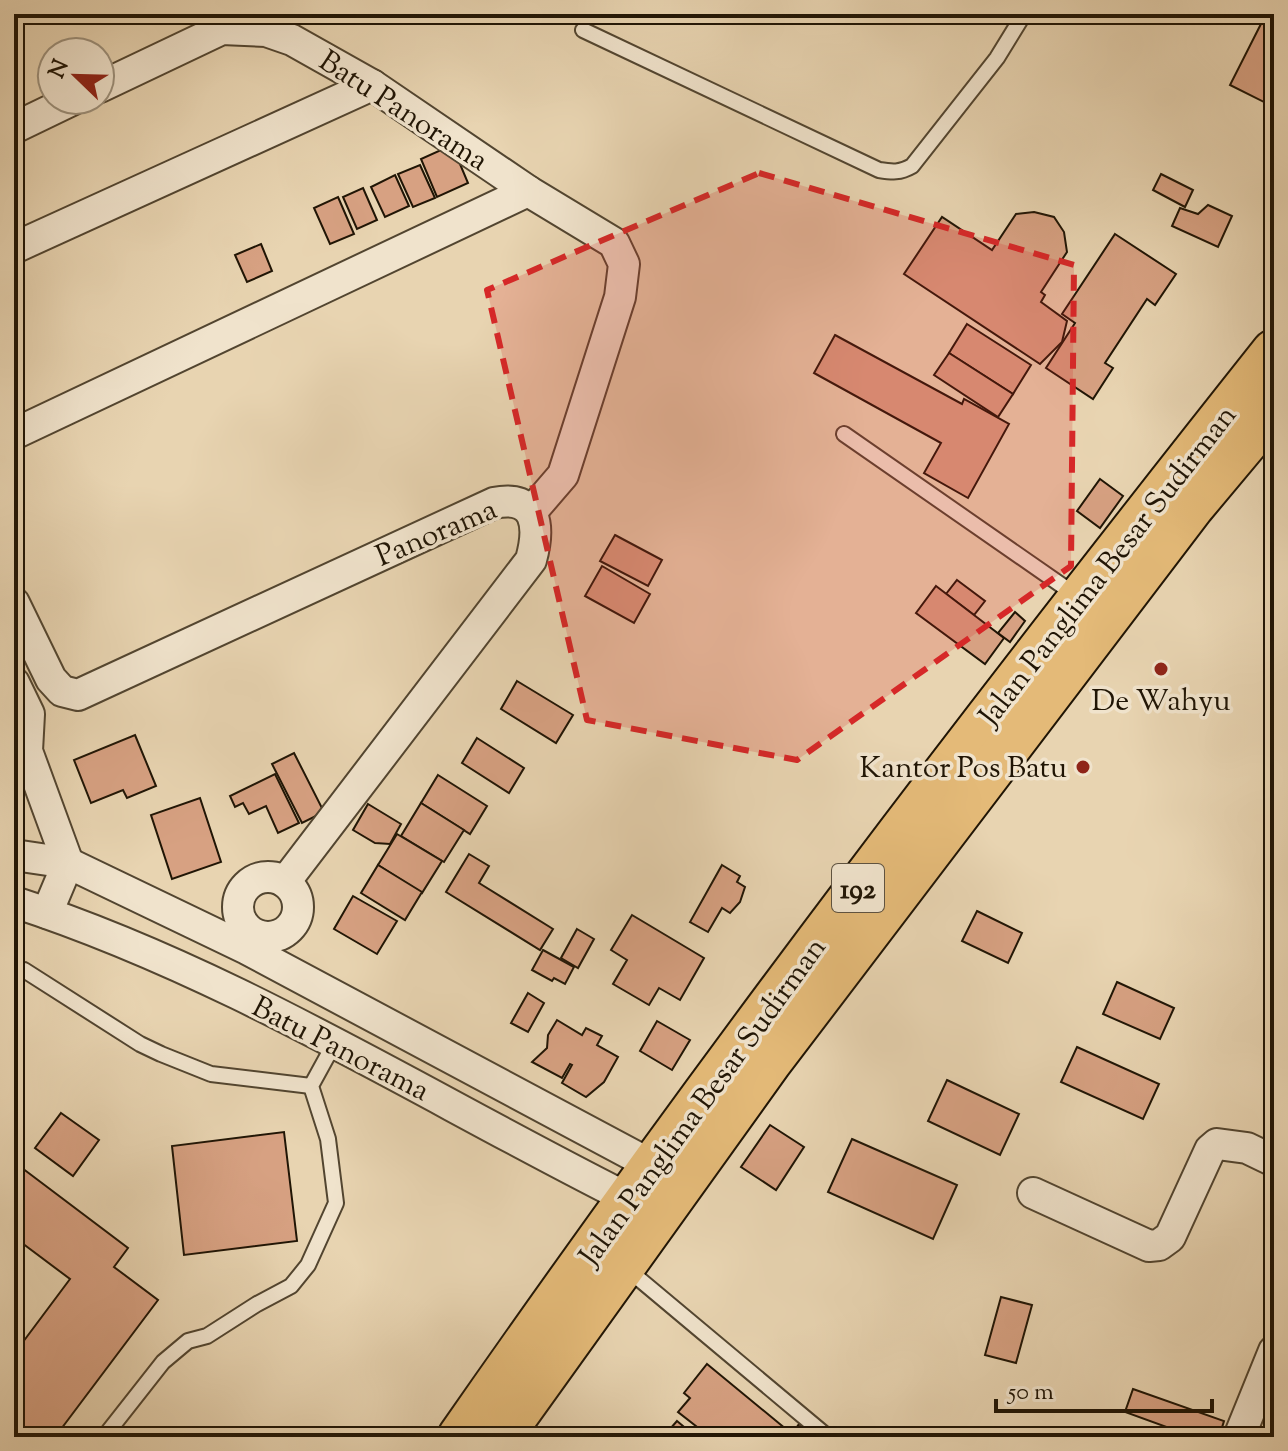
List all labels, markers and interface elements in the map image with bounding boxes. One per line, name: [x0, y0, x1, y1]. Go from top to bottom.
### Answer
north arrow: [36, 36, 116, 116]
street label: Batu Panorama: [309, 41, 496, 183]
text: N: [42, 55, 79, 84]
street label: Jalan Panglima Besar Sudirman: [969, 397, 1248, 738]
street label: Panorama: [370, 489, 504, 579]
marker: De Wahyu: [1152, 660, 1170, 678]
place label: De Wahyu: [1091, 681, 1231, 724]
place label: Kantor Pos Batu: [860, 748, 1067, 791]
marker: Kantor Pos Batu: [1074, 758, 1092, 776]
road number: 192: [832, 864, 884, 912]
street label: Jalan Panglima Besar Sudirman: [569, 929, 838, 1277]
street label: Batu Panorama: [244, 987, 436, 1114]
scale bar: [996, 1363, 1212, 1413]
text: 50 m: [1006, 1376, 1054, 1410]

